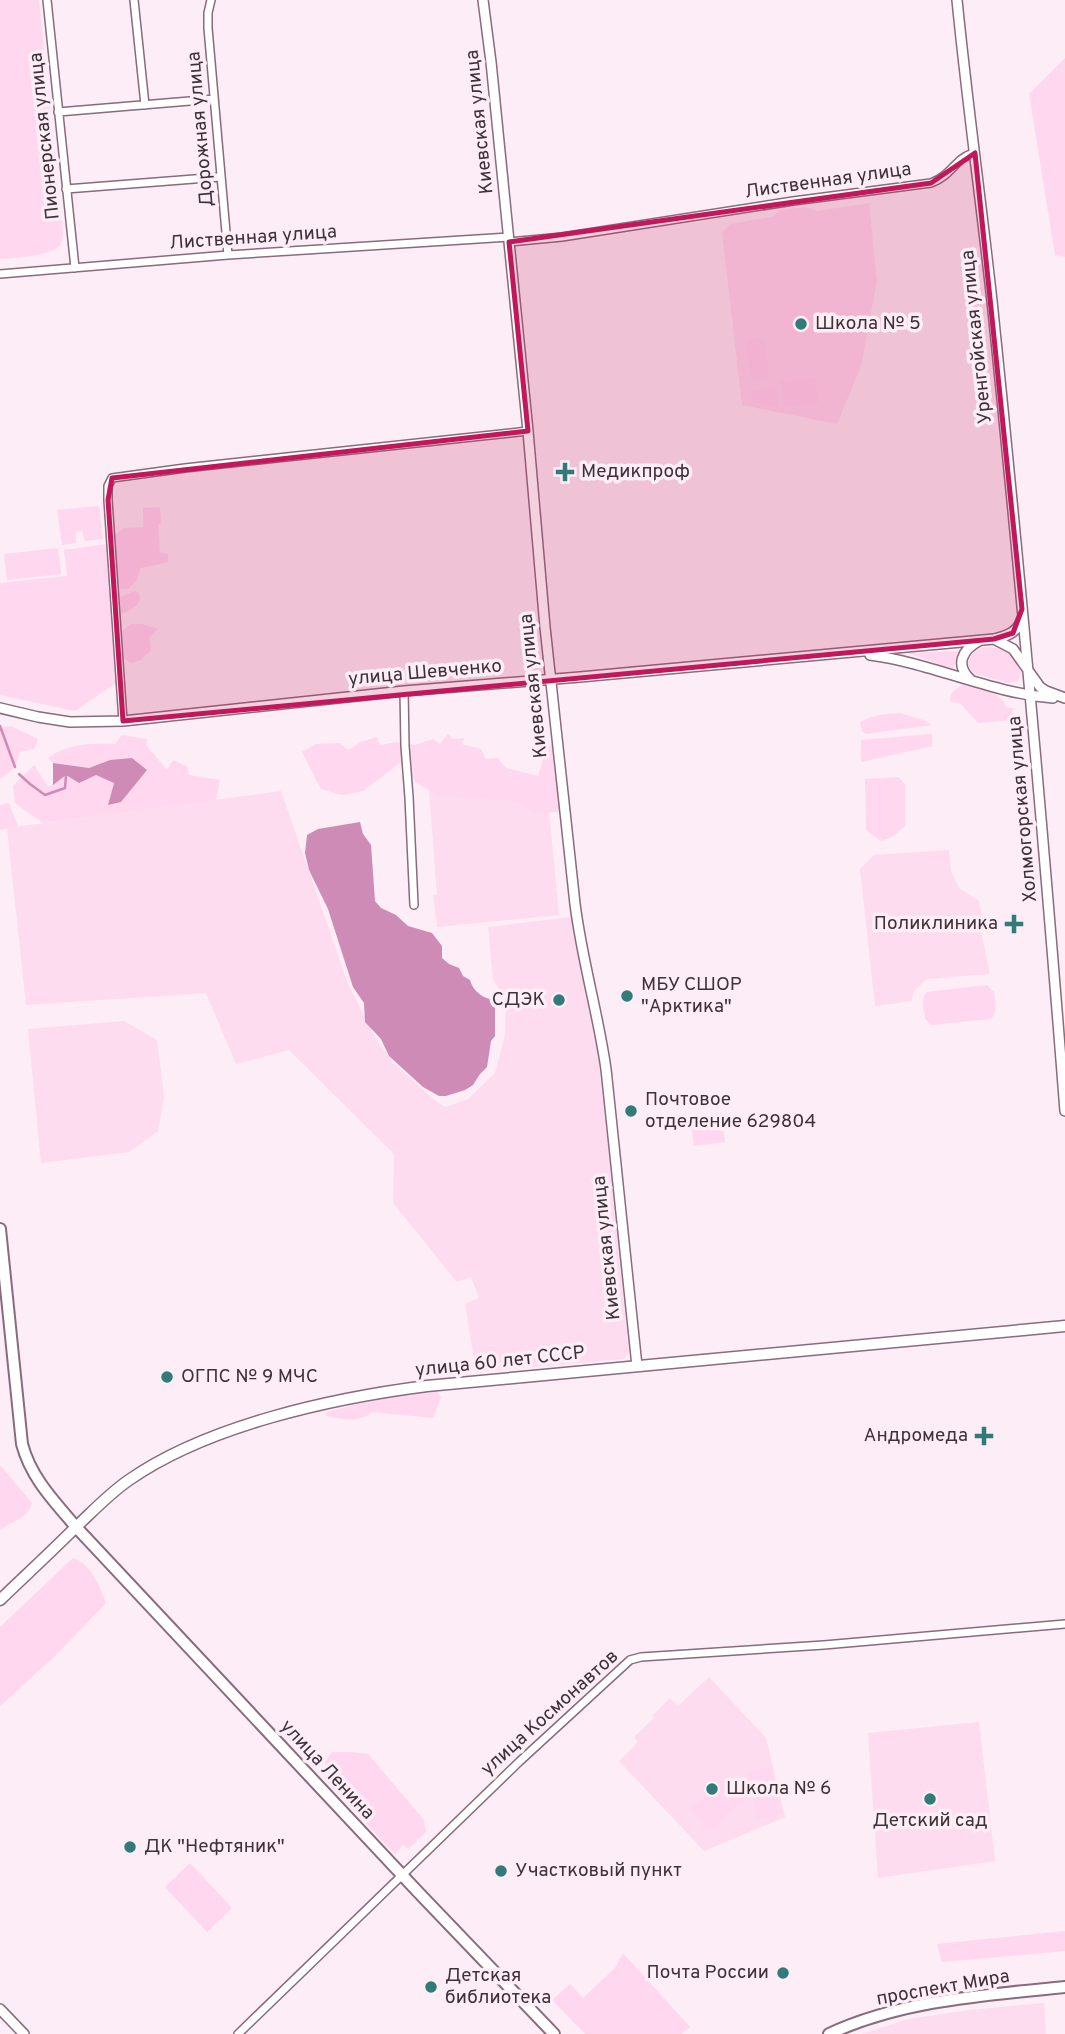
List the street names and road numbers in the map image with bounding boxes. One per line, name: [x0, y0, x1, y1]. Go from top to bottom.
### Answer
street label: Киевская улица: [460, 49, 500, 195]
street label: Дорожная улица: [182, 50, 220, 208]
street label: Пионерская улица: [24, 51, 66, 221]
street label: Лиственная улица: [743, 157, 913, 205]
street label: Лиственная улица: [168, 220, 338, 256]
street label: Уренгойская улица: [956, 249, 998, 425]
street label: Киевская улица: [514, 613, 554, 759]
street label: улица Шевченко: [347, 654, 503, 692]
street label: Холмогорская улица: [1003, 715, 1043, 903]
street label: Киевская улица: [587, 1175, 627, 1321]
street label: улица 60 лет СССР: [414, 1341, 586, 1383]
street label: улица Космонавтов: [476, 1645, 624, 1781]
street label: улица Ленина: [275, 1715, 379, 1825]
street label: проспект Мира: [874, 1964, 1012, 2012]

